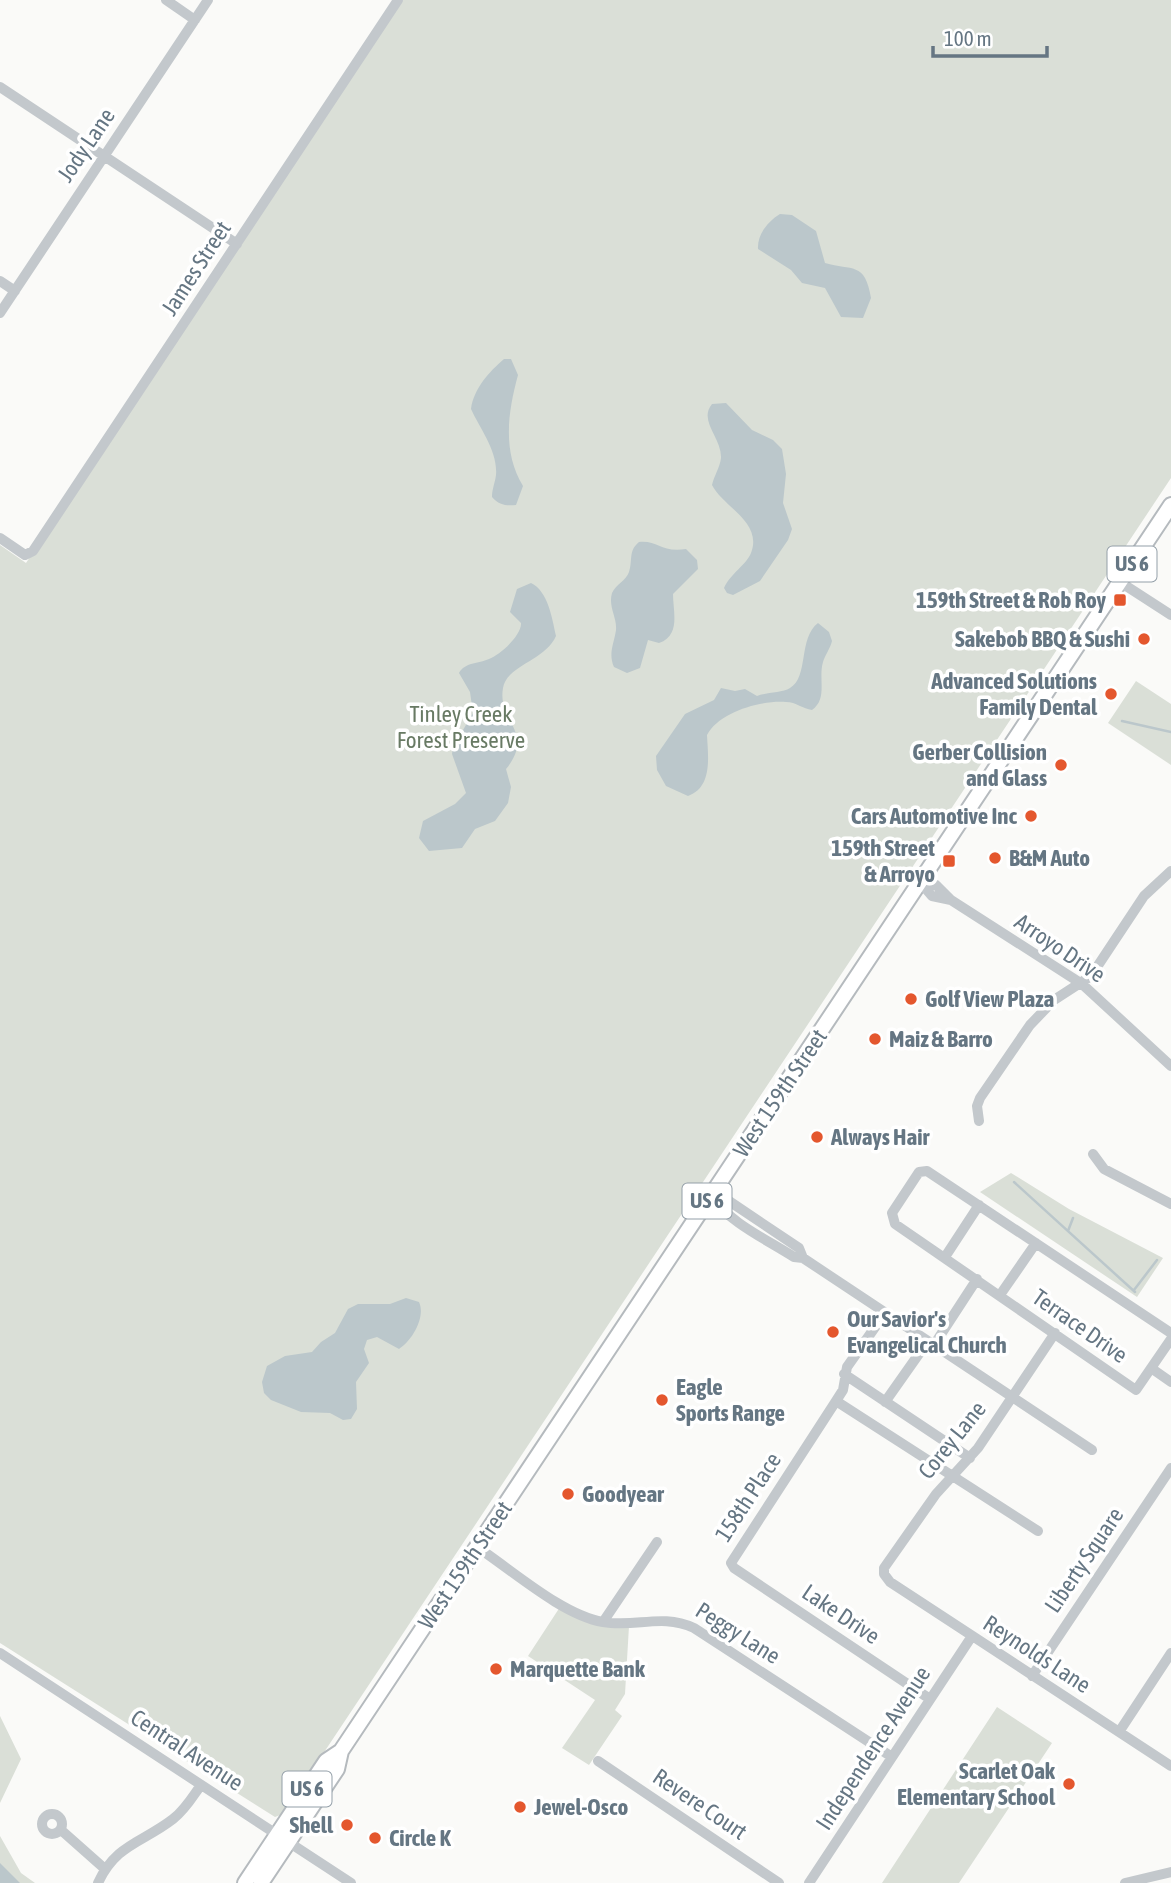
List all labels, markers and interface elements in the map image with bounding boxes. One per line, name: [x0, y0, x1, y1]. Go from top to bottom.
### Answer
scale bar: [933, 14, 1047, 58]
text: 100 m: [944, 26, 992, 50]
street label: Jody Lane: [52, 103, 120, 187]
street label: James Street: [156, 216, 236, 320]
road number: US 6: [1108, 546, 1156, 582]
place label: 159th Street & Rob Roy: [916, 587, 1107, 613]
marker: 159th Street & Rob Roy: [1112, 592, 1128, 608]
place label: Sakebob BBQ & Sushi: [955, 626, 1130, 652]
marker: Sakebob BBQ & Sushi: [1136, 631, 1152, 647]
place label: Advanced Solutions Family Dental: [930, 668, 1098, 720]
marker: Advanced Solutions Family Dental: [1103, 686, 1119, 702]
park label: Tinley Creek Forest Preserve: [397, 701, 525, 753]
place label: Gerber Collision and Glass: [912, 739, 1047, 791]
marker: Gerber Collision and Glass: [1053, 757, 1069, 773]
place label: Cars Automotive Inc: [851, 803, 1017, 829]
marker: Cars Automotive Inc: [1023, 808, 1039, 824]
place label: 159th Street & Arroyo: [831, 835, 935, 887]
place label: B&M Auto: [1009, 845, 1090, 871]
marker: B&M Auto: [987, 850, 1003, 866]
marker: 159th Street & Arroyo: [941, 853, 957, 869]
street label: Arroyo Drive: [1010, 908, 1110, 988]
place label: Golf View Plaza: [925, 986, 1055, 1012]
marker: Golf View Plaza: [903, 991, 919, 1007]
street label: West 159th Street: [728, 1024, 832, 1162]
place label: Maiz & Barro: [889, 1026, 993, 1052]
marker: Maiz & Barro: [867, 1031, 883, 1047]
place label: Always Hair: [830, 1124, 930, 1150]
marker: Always Hair: [809, 1129, 825, 1145]
road number: US 6: [682, 1184, 732, 1218]
street label: Terrace Drive: [1028, 1284, 1132, 1368]
place label: Our Savior's Evangelical Church: [847, 1306, 1007, 1358]
marker: Our Savior's Evangelical Church: [825, 1324, 841, 1340]
place label: Eagle Sports Range: [676, 1374, 785, 1426]
marker: Eagle Sports Range: [654, 1392, 670, 1408]
street label: Corey Lane: [913, 1396, 991, 1484]
street label: 158th Place: [710, 1448, 786, 1546]
place label: Goodyear: [582, 1481, 665, 1507]
marker: Goodyear: [560, 1486, 576, 1502]
street label: West 159th Street: [413, 1496, 517, 1634]
street label: Liberty Square: [1039, 1503, 1129, 1617]
street label: Lake Drive: [797, 1579, 885, 1649]
street label: Peggy Lane: [691, 1597, 785, 1669]
street label: Reynolds Lane: [979, 1610, 1095, 1698]
place label: Marquette Bank: [510, 1656, 646, 1682]
marker: Marquette Bank: [488, 1661, 504, 1677]
street label: Independence Avenue: [811, 1662, 935, 1834]
street label: Central Avenue: [126, 1704, 248, 1796]
place label: Scarlet Oak Elementary School: [897, 1758, 1056, 1810]
street label: Revere Court: [648, 1763, 752, 1845]
road number: US 6: [282, 1772, 332, 1806]
marker: Scarlet Oak Elementary School: [1061, 1776, 1077, 1792]
place label: Jewel-Osco: [533, 1794, 628, 1820]
marker: Jewel-Osco: [512, 1799, 528, 1815]
place label: Shell: [290, 1812, 334, 1838]
marker: Shell: [339, 1817, 355, 1833]
place label: Circle K: [389, 1825, 451, 1851]
marker: Circle K: [367, 1830, 383, 1846]

